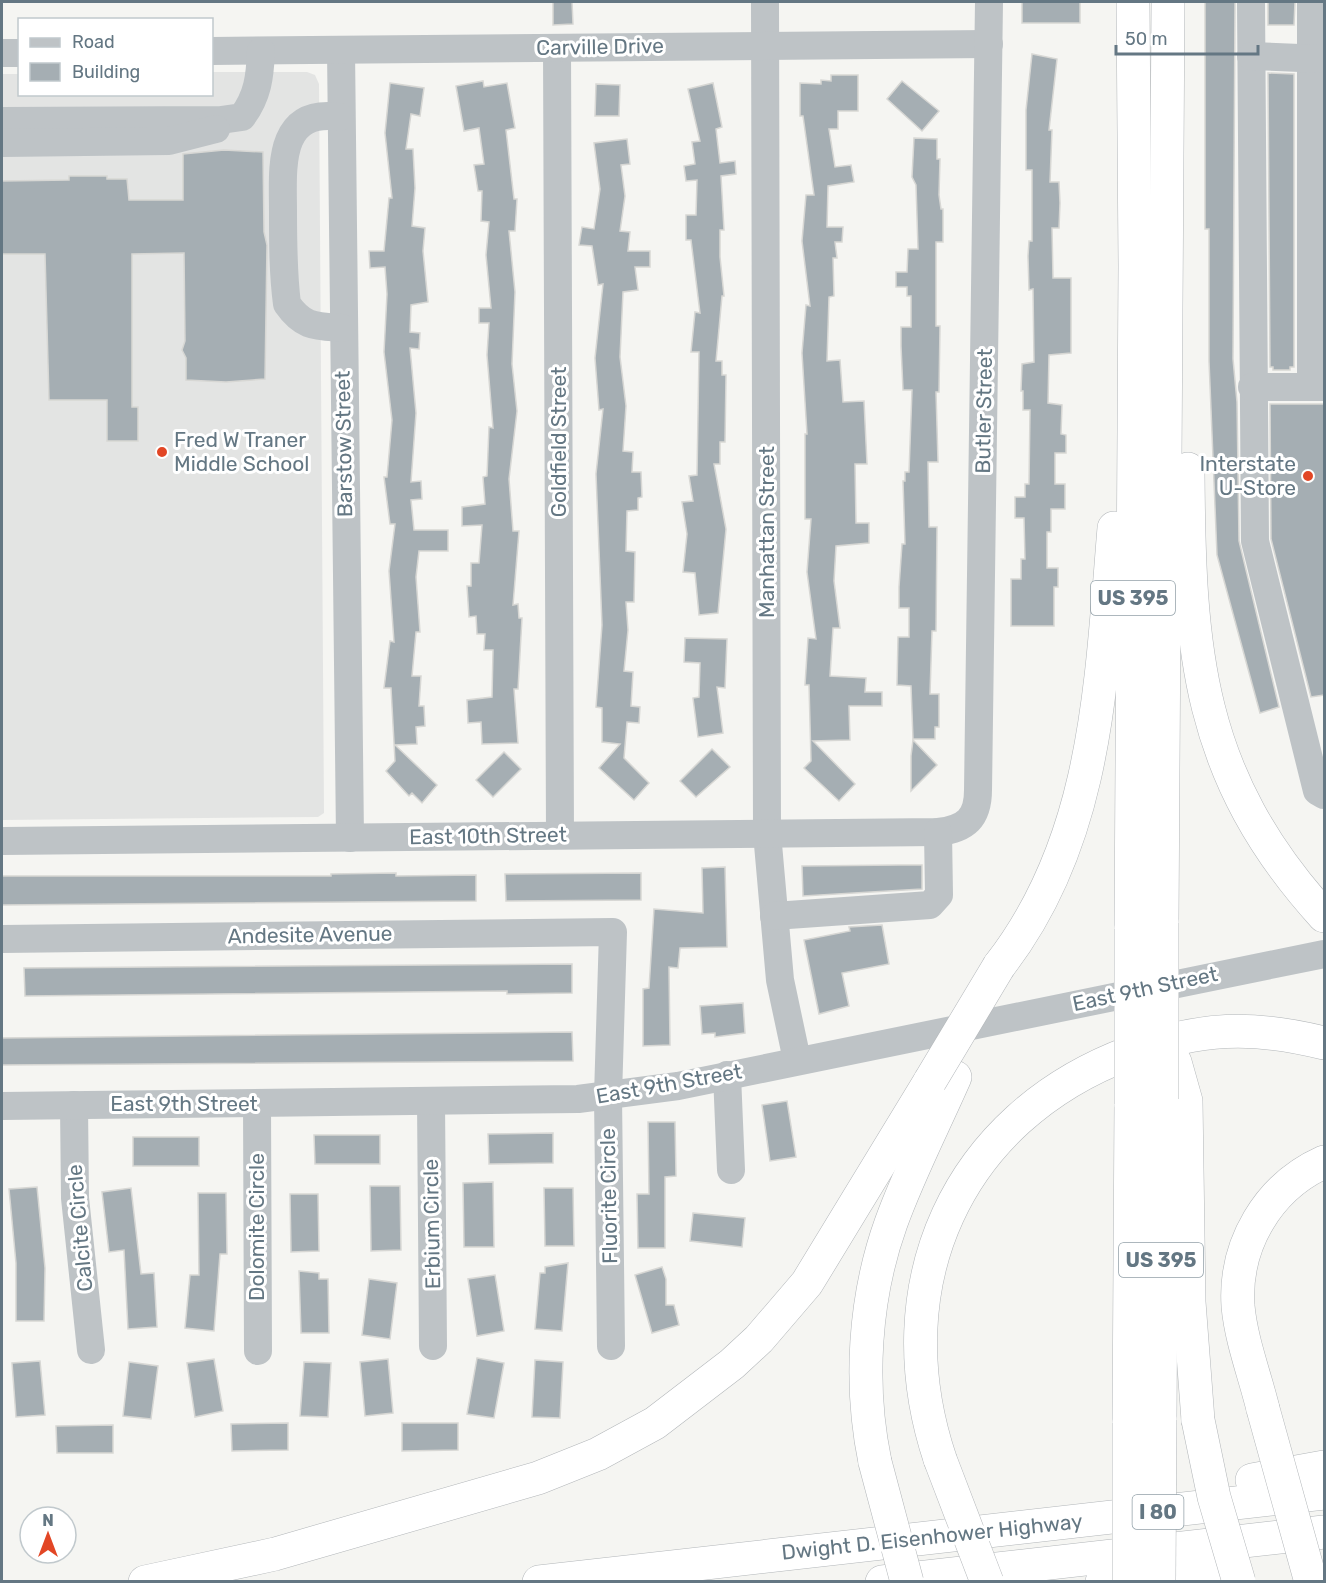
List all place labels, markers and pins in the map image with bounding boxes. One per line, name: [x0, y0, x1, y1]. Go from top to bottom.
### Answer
place label: Fred W Traner Middle School: [174, 427, 309, 476]
marker: Fred W Traner Middle School: [155, 445, 169, 459]
place label: Interstate U-Store: [1199, 451, 1296, 500]
marker: Interstate U-Store: [1301, 469, 1315, 483]

